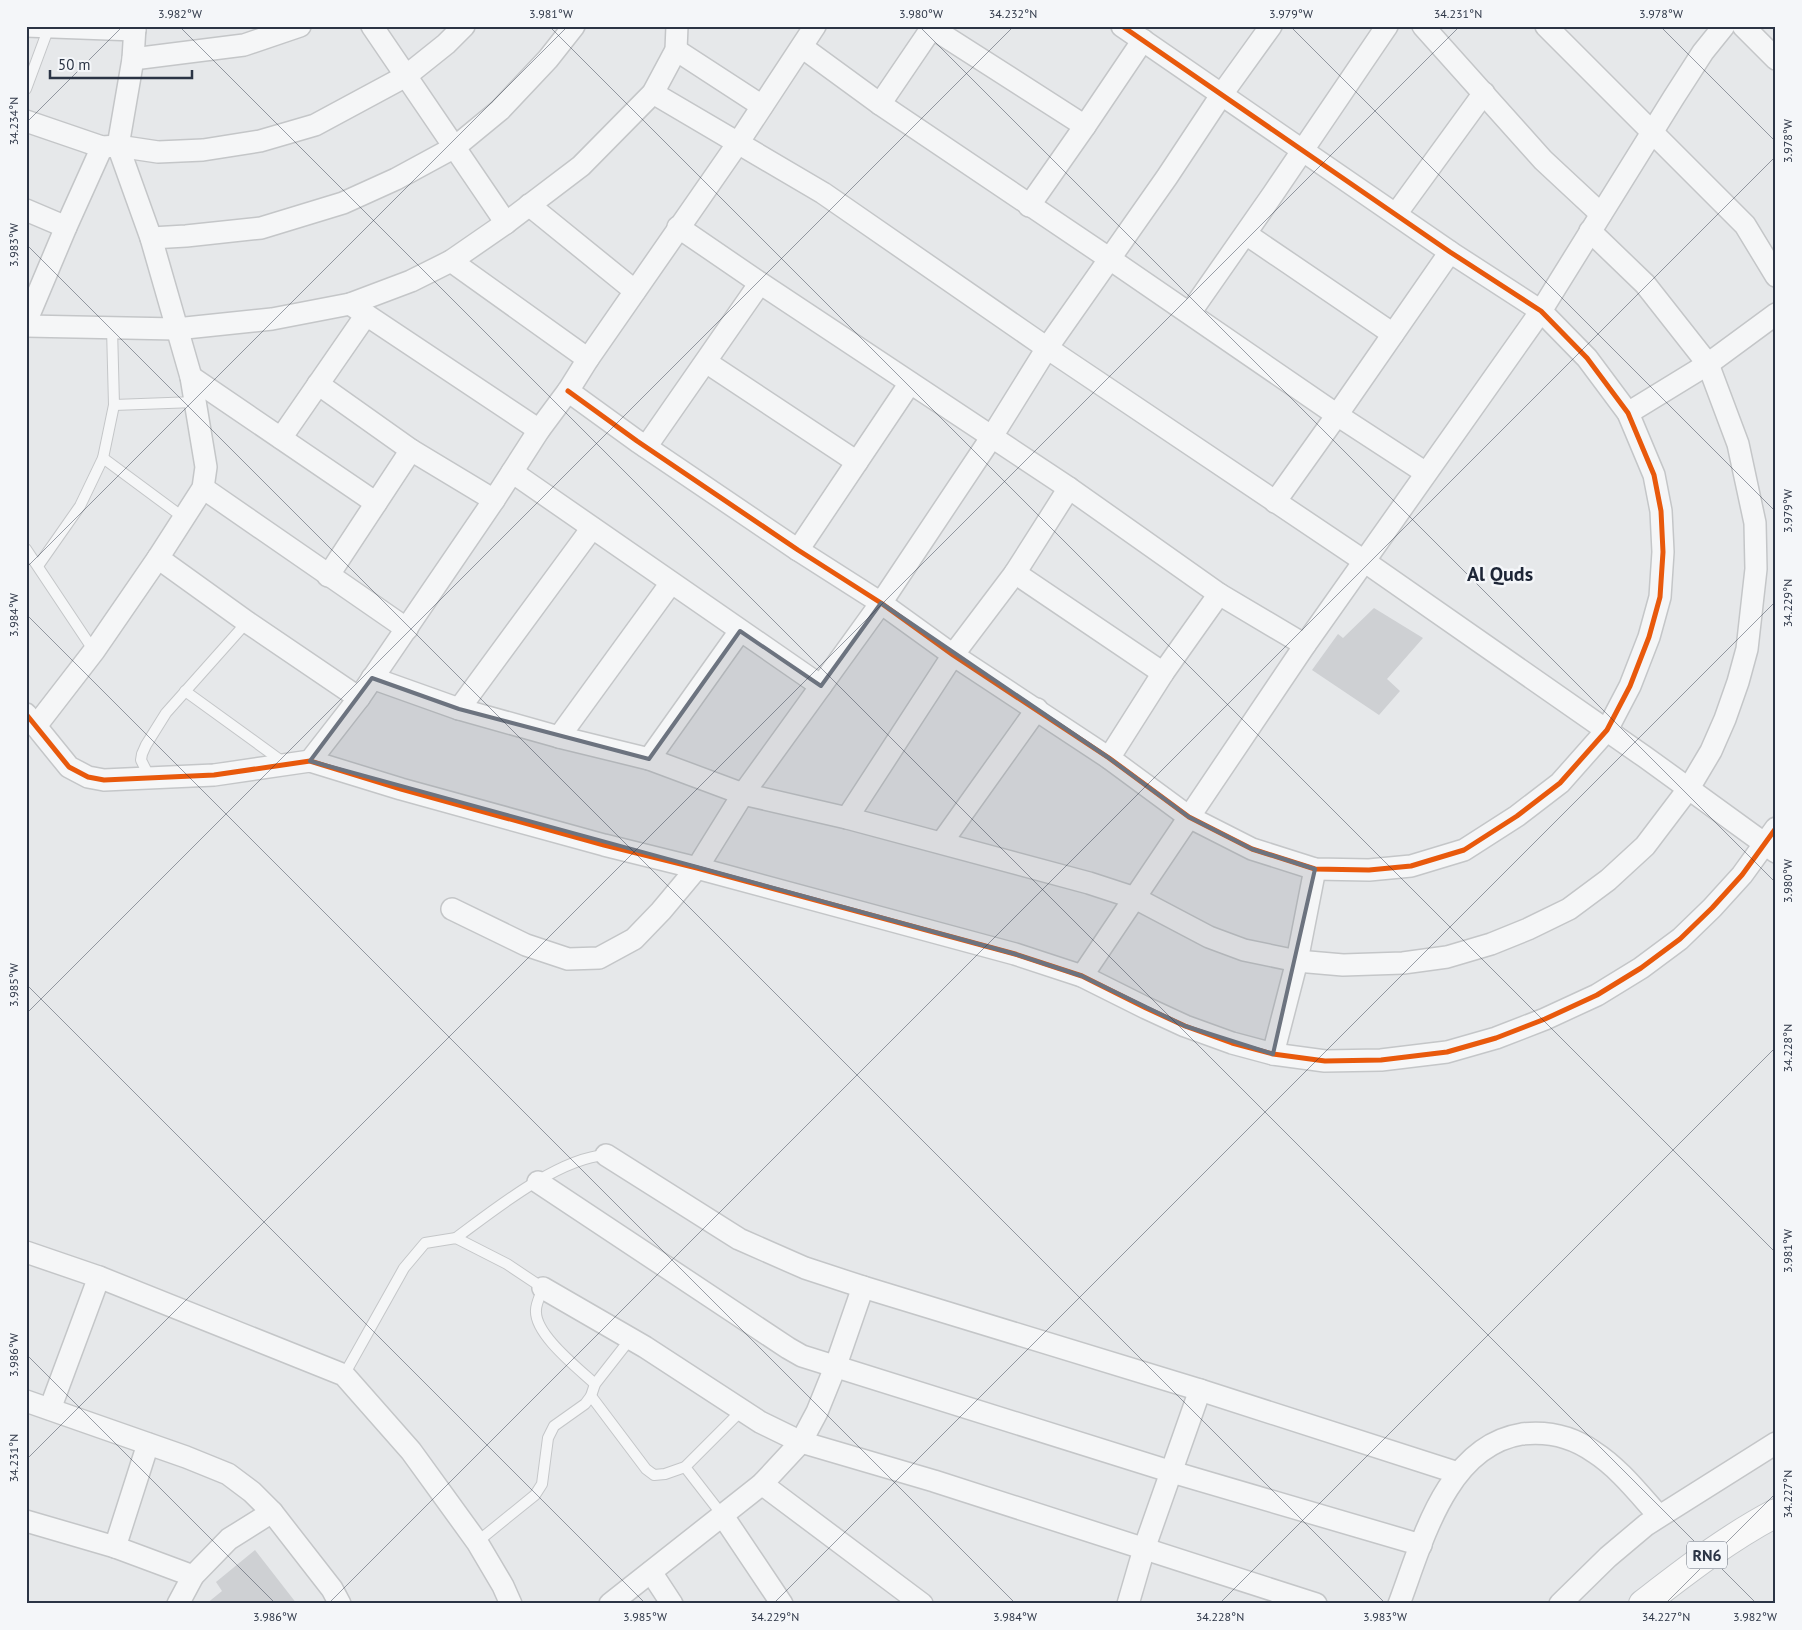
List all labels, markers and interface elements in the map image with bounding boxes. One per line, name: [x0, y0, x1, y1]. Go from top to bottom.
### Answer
text: 3.982°W: [158, 6, 202, 21]
text: 3.981°W: [529, 6, 573, 21]
text: 3.980°W: [899, 6, 943, 21]
text: 34.232°N: [989, 6, 1037, 21]
text: 3.979°W: [1269, 6, 1313, 21]
text: 34.231°N: [1434, 6, 1482, 21]
text: 3.978°W: [1639, 6, 1683, 21]
scale bar: [50, 48, 192, 80]
text: 50 m: [58, 55, 91, 74]
text: 34.234°N: [6, 97, 21, 145]
text: 3.978°W: [1780, 119, 1795, 163]
text: 3.983°W: [6, 223, 21, 267]
text: 3.979°W: [1780, 489, 1795, 533]
district label: Al Quds: [1467, 561, 1533, 587]
text: 34.229°N: [1780, 579, 1795, 627]
text: 3.984°W: [6, 593, 21, 637]
text: 3.980°W: [1780, 859, 1795, 903]
text: 3.985°W: [6, 963, 21, 1007]
text: 34.228°N: [1780, 1024, 1795, 1072]
text: 3.981°W: [1780, 1229, 1795, 1273]
text: 3.986°W: [6, 1333, 21, 1377]
text: 34.231°N: [6, 1434, 21, 1482]
text: 34.227°N: [1780, 1470, 1795, 1518]
road number: RN6: [1687, 1542, 1727, 1568]
text: 3.986°W: [253, 1609, 297, 1624]
text: 3.985°W: [623, 1609, 667, 1624]
text: 34.229°N: [751, 1609, 799, 1624]
text: 3.984°W: [993, 1609, 1037, 1624]
text: 34.228°N: [1196, 1609, 1244, 1624]
text: 3.983°W: [1363, 1609, 1407, 1624]
text: 34.227°N: [1642, 1609, 1690, 1624]
text: 3.982°W: [1733, 1609, 1777, 1624]

